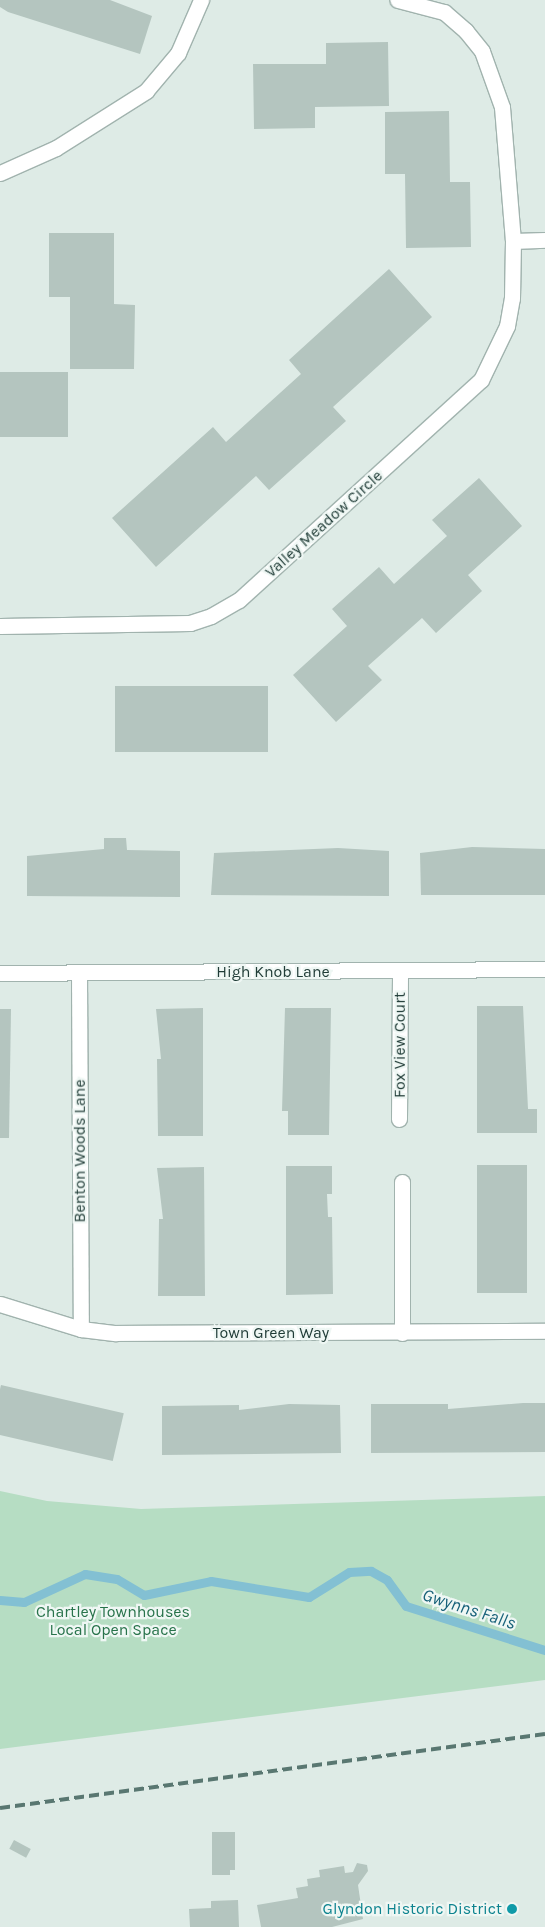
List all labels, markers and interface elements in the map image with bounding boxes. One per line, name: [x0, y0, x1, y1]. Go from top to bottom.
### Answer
street label: Valley Meadow Circle: [261, 466, 387, 582]
street label: High Knob Lane: [216, 962, 330, 982]
street label: Fox View Court: [390, 992, 410, 1098]
street label: Benton Woods Lane: [70, 1079, 90, 1223]
street label: Town Green Way: [213, 1323, 329, 1343]
water label: Gwynns Falls: [420, 1584, 518, 1634]
park label: Chartley Townhouses Local Open Space: [36, 1602, 190, 1640]
place label: Glyndon Historic District: [323, 1899, 502, 1919]
marker: Glyndon Historic District: [506, 1903, 518, 1915]

